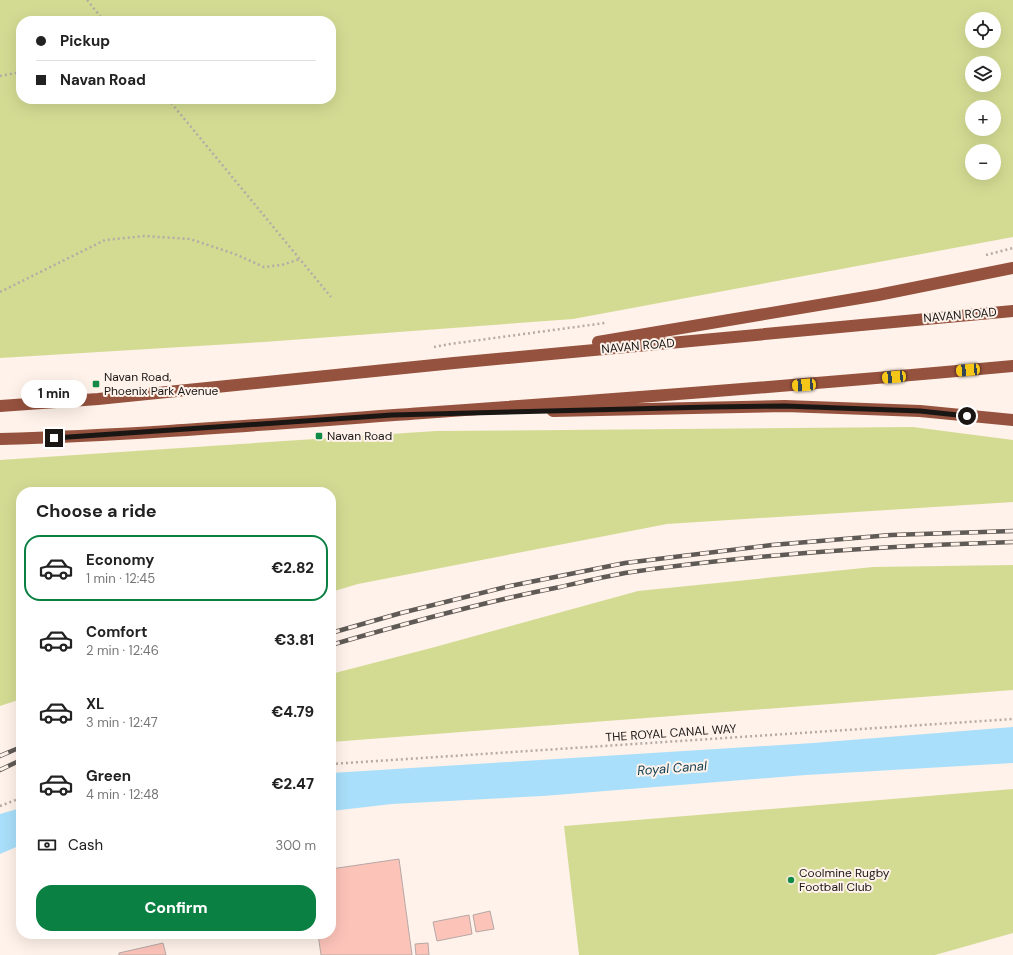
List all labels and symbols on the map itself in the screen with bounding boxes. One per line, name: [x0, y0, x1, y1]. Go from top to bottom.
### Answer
street label: NAVAN ROAD: [923, 304, 997, 326]
street label: NAVAN ROAD: [601, 335, 675, 357]
car: [956, 363, 980, 377]
place label: Navan Road, Phoenix Park Avenue: [104, 369, 219, 399]
car: [882, 370, 906, 384]
car: [792, 378, 816, 392]
marker: Navan Road, Phoenix Park Avenue: [91, 379, 101, 389]
callout: 1 min: [21, 380, 87, 408]
route start: [958, 407, 976, 425]
place label: Navan Road: [327, 428, 392, 444]
route end: [45, 429, 63, 447]
marker: Navan Road: [314, 431, 324, 441]
street label: THE ROYAL CANAL WAY: [605, 720, 737, 746]
water label: Royal Canal: [637, 757, 708, 779]
place label: Coolmine Rugby Football Club: [799, 865, 890, 895]
marker: Coolmine Rugby Football Club: [786, 875, 796, 885]

